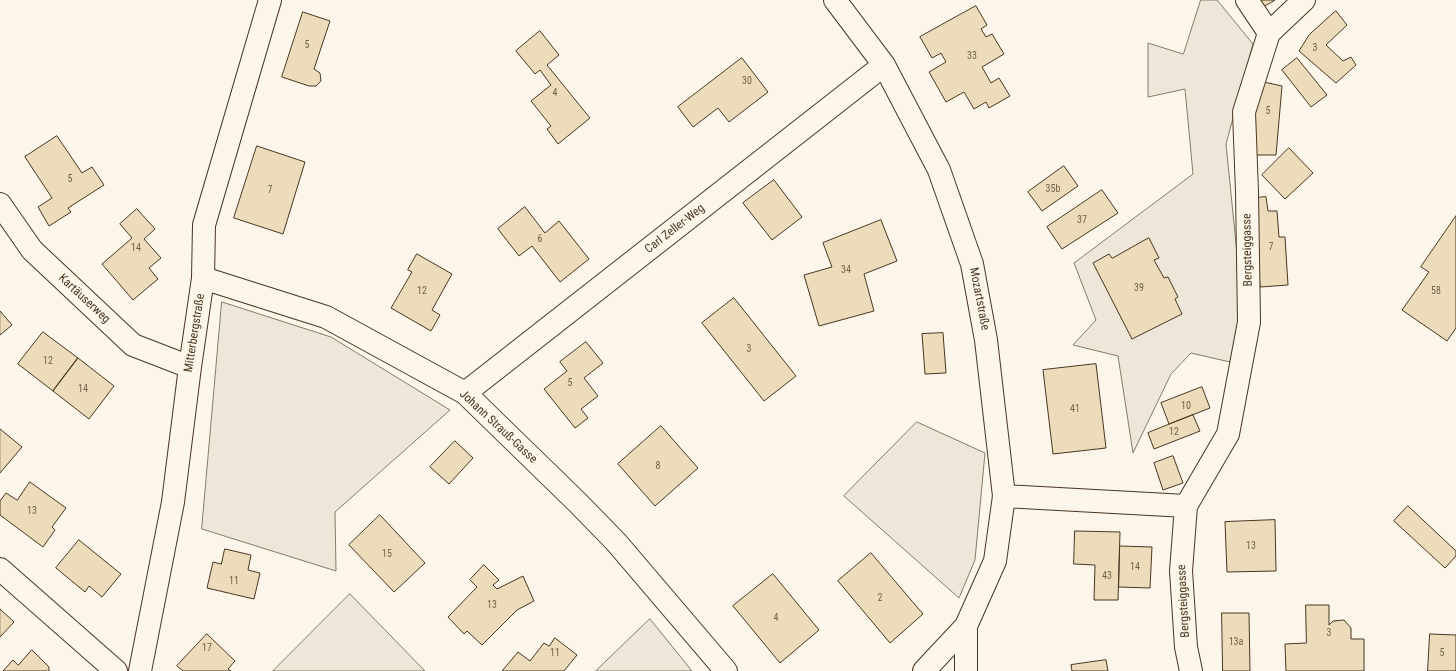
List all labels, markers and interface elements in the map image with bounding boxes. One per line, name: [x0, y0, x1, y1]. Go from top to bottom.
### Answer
house number: 5: [305, 39, 309, 51]
house number: 3: [1313, 42, 1317, 54]
house number: 33: [967, 50, 977, 62]
house number: 30: [742, 75, 752, 87]
house number: 4: [553, 87, 557, 99]
house number: 5: [1266, 105, 1270, 117]
house number: 5: [68, 173, 72, 185]
house number: 35b: [1046, 183, 1060, 195]
house number: 7: [268, 184, 272, 196]
street label: Carl Zeller-Weg: [642, 201, 708, 257]
street label: Bergsteiggasse: [1240, 213, 1256, 287]
house number: 37: [1077, 214, 1087, 226]
house number: 6: [538, 233, 542, 245]
house number: 7: [1269, 241, 1273, 253]
house number: 14: [131, 242, 141, 254]
house number: 34: [841, 264, 851, 276]
street label: Mozartstraße: [966, 266, 992, 332]
street label: Kartäuserweg: [55, 271, 113, 327]
house number: 39: [1134, 282, 1144, 294]
house number: 12: [417, 285, 427, 297]
house number: 58: [1431, 285, 1441, 297]
street label: Mitterbergstraße: [182, 293, 208, 373]
house number: 3: [747, 343, 751, 355]
house number: 12: [43, 355, 53, 367]
house number: 5: [568, 377, 572, 389]
house number: 14: [78, 383, 88, 395]
street label: Johann Strauß-Gasse: [456, 387, 540, 467]
house number: 10: [1181, 400, 1191, 412]
house number: 41: [1070, 403, 1080, 415]
house number: 12: [1169, 426, 1179, 438]
house number: 8: [656, 460, 660, 472]
house number: 13: [27, 505, 37, 517]
house number: 13: [1246, 540, 1256, 552]
house number: 15: [382, 548, 392, 560]
house number: 14: [1130, 561, 1140, 573]
street label: Bergsteiggasse: [1175, 564, 1193, 638]
house number: 43: [1102, 570, 1112, 582]
house number: 11: [229, 575, 239, 587]
house number: 2: [878, 592, 882, 604]
house number: 13: [487, 599, 497, 611]
house number: 4: [774, 612, 778, 624]
house number: 3: [1327, 627, 1331, 639]
house number: 13a: [1229, 636, 1243, 648]
house number: 17: [202, 642, 212, 654]
house number: 11: [550, 647, 560, 659]
house number: 5: [1440, 647, 1444, 659]

